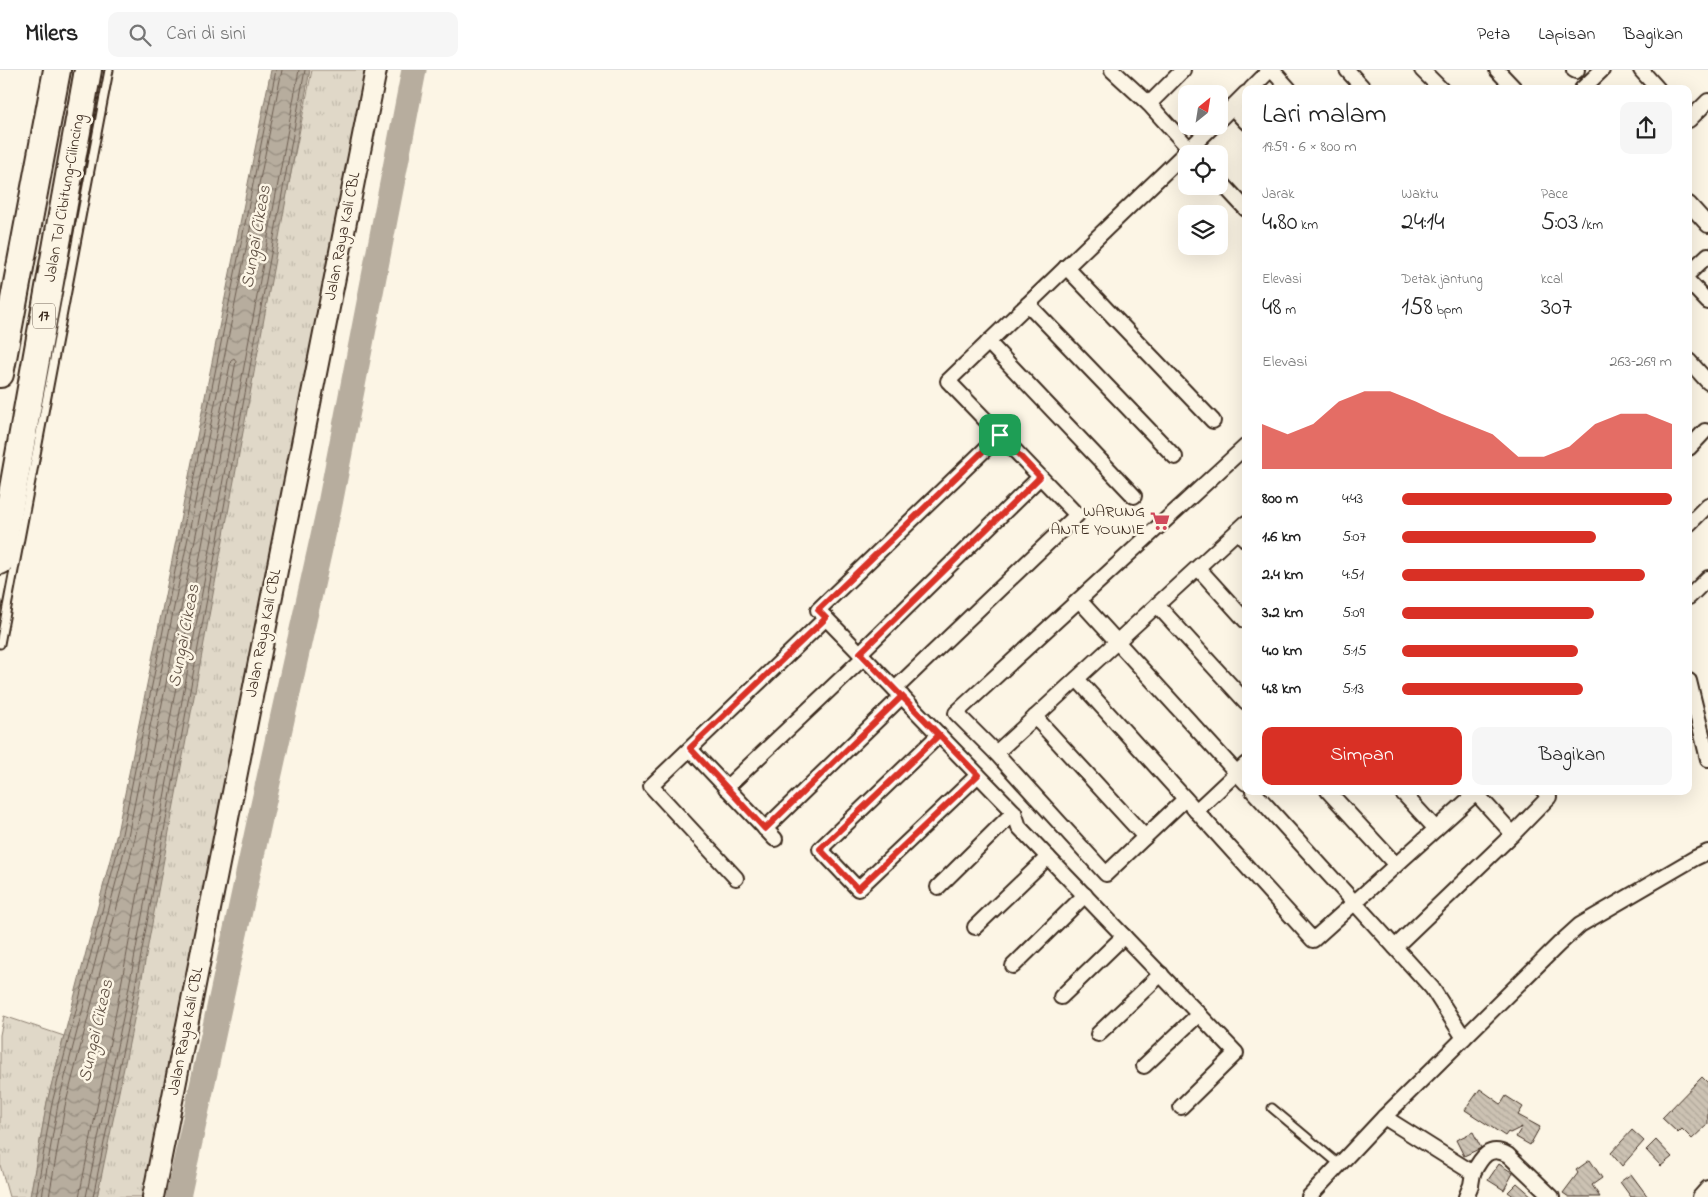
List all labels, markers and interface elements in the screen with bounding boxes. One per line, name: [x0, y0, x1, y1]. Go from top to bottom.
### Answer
search box: [108, 12, 458, 57]
text: Milers: [25, 17, 78, 52]
icon: search: [126, 21, 154, 49]
text: Cari di sini: [166, 21, 246, 48]
text: Peta: [1477, 22, 1510, 48]
text: Lapisan: [1538, 22, 1595, 48]
text: Bagikan: [1623, 22, 1683, 48]
north arrow: [1178, 85, 1228, 135]
map controls: [1178, 85, 1228, 255]
text: Lari malam: [1262, 95, 1387, 136]
button: share: [1620, 102, 1672, 154]
street label: Jalan Tol Cibitung–Cilincing: [38, 112, 92, 284]
text: 19:59 · 6 × 800 m: [1262, 135, 1357, 159]
button: locate: [1178, 145, 1228, 195]
street label: Jalan Raya Kali CBL: [319, 170, 367, 302]
water label: Sungai Cikeas: [235, 183, 279, 291]
text: Jarak: [1262, 184, 1294, 205]
text: Waktu: [1401, 184, 1439, 205]
text: Pace: [1541, 184, 1568, 205]
button: layers: [1178, 205, 1228, 255]
text: 4.80: [1262, 205, 1298, 241]
text: 24:14: [1401, 205, 1444, 241]
text: 5:03: [1541, 205, 1578, 241]
text: km: [1298, 215, 1318, 236]
text: /km: [1578, 215, 1603, 236]
text: Elevasi: [1262, 269, 1302, 290]
text: Detak jantung: [1401, 269, 1483, 290]
text: kcal: [1541, 269, 1563, 290]
text: 48: [1262, 290, 1282, 326]
text: 158: [1401, 290, 1433, 326]
text: 307: [1541, 290, 1572, 326]
text: m: [1282, 300, 1296, 321]
text: bpm: [1433, 300, 1462, 321]
road number: 17: [33, 304, 55, 328]
text: Elevasi: [1262, 350, 1307, 374]
text: 263–269 m: [1610, 350, 1672, 374]
pin: [979, 414, 1021, 456]
icon: arrive: [986, 421, 1014, 449]
text: 800 m: [1262, 487, 1298, 511]
text: 4:43: [1342, 487, 1363, 511]
place label: WARUNG ANTE YOUNIE: [1050, 500, 1145, 542]
supermarket icon: WARUNG ANTE YOUNIE: [1149, 510, 1171, 532]
text: 1.6 km: [1262, 525, 1301, 549]
text: 5:07: [1342, 525, 1366, 549]
text: 2.4 km: [1262, 563, 1303, 587]
text: 4:51: [1342, 563, 1364, 587]
street label: Jalan Raya Kali CBL: [240, 567, 288, 699]
water label: Sungai Cikeas: [162, 582, 208, 690]
text: 3.2 km: [1262, 601, 1303, 625]
text: 5:09: [1342, 601, 1364, 625]
text: 4.0 km: [1262, 639, 1302, 663]
text: 5:15: [1342, 639, 1367, 663]
text: 4.8 km: [1262, 677, 1301, 701]
text: 5:13: [1342, 677, 1364, 701]
button: Simpan: [1262, 727, 1462, 785]
button: Bagikan: [1472, 727, 1672, 785]
street label: Jalan Raya Kali CBL: [162, 965, 210, 1097]
water label: Sungai Cikeas: [73, 977, 122, 1085]

